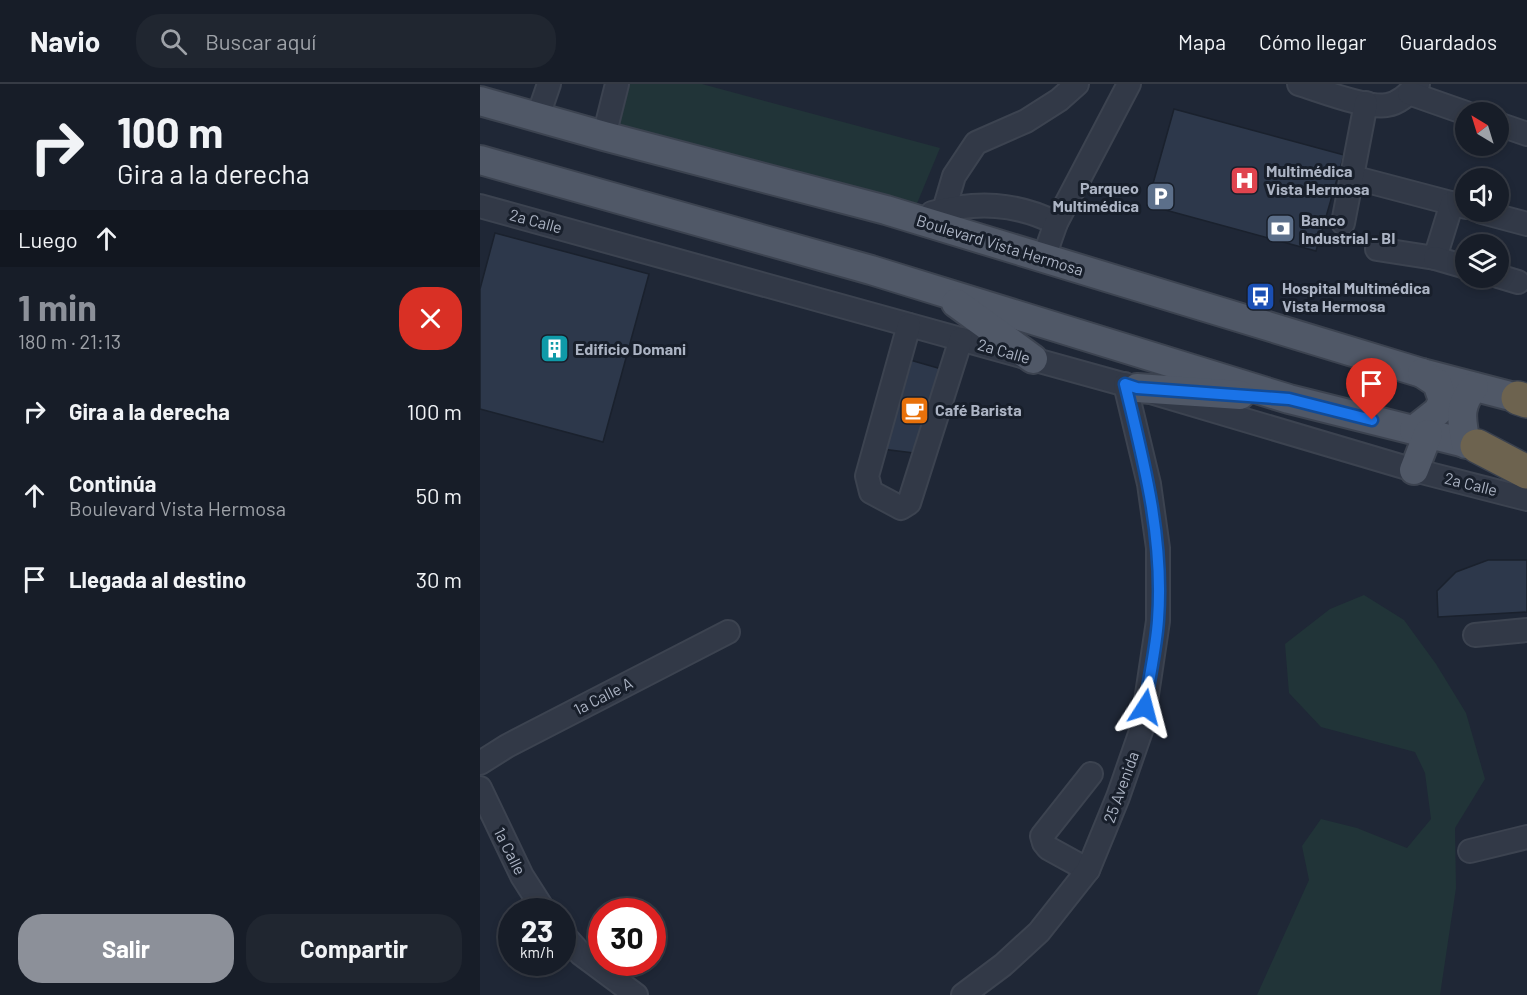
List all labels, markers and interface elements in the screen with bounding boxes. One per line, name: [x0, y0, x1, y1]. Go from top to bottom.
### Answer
search box: [136, 14, 556, 68]
text: Navio: [30, 24, 100, 58]
icon: search: [157, 25, 190, 58]
text: Buscar aquí: [205, 28, 316, 54]
text: Mapa: [1178, 29, 1226, 54]
text: Cómo llegar: [1259, 29, 1366, 54]
text: Guardados: [1399, 29, 1497, 54]
north arrow: [1455, 102, 1509, 156]
map controls: [1455, 102, 1509, 288]
text: 100 m: [117, 106, 223, 156]
icon: right: [18, 108, 96, 186]
text: Gira a la derecha: [117, 157, 310, 189]
place label: Multimédica Vista Hermosa: [1266, 161, 1369, 198]
hospital icon: Multimédica Vista Hermosa: [1229, 164, 1261, 196]
button: sound: [1455, 168, 1509, 222]
place label: Parqueo Multimédica: [1053, 178, 1139, 215]
parking icon: Parqueo Multimédica: [1144, 181, 1176, 213]
street label: 2a Calle: [508, 204, 564, 237]
street label: Boulevard Vista Hermosa: [914, 210, 1086, 279]
place label: Banco Industrial - BI: [1301, 210, 1395, 247]
bank icon: Banco Industrial - BI: [1264, 213, 1296, 245]
icon: ahead: [90, 222, 123, 255]
text: Luego: [18, 226, 78, 252]
button: layers: [1455, 234, 1509, 288]
place label: Hospital Multimédica Vista Hermosa: [1282, 278, 1430, 315]
bus stop icon: Hospital Multimédica Vista Hermosa: [1245, 281, 1277, 313]
text: 1 min: [18, 285, 97, 328]
button: close: [399, 287, 462, 350]
text: 180 m · 21:13: [18, 329, 121, 353]
building icon: Edificio Domani: [538, 333, 570, 365]
street label: 2a Calle: [976, 334, 1033, 367]
place label: Edificio Domani: [575, 339, 686, 358]
pin: [1346, 358, 1397, 420]
icon: arrive: [1355, 367, 1388, 400]
cafe icon: Café Barista: [898, 394, 930, 426]
icon: right: [18, 395, 51, 428]
text: Gira a la derecha: [69, 398, 230, 424]
text: 100 m: [407, 398, 462, 424]
place label: Café Barista: [935, 400, 1022, 419]
street label: 2a Calle: [1443, 468, 1499, 499]
text: Continúa: [69, 470, 156, 496]
icon: ahead: [18, 479, 51, 512]
text: 50 m: [416, 482, 462, 508]
text: Boulevard Vista Hermosa: [69, 496, 286, 520]
icon: arrive: [18, 563, 51, 596]
text: Llegada al destino: [69, 566, 246, 592]
text: 30 m: [416, 566, 462, 592]
street label: 1a Calle A: [570, 673, 636, 718]
position arrow: [1113, 675, 1177, 739]
street label: 25 Avenida: [1099, 748, 1142, 825]
street label: 1a Calle: [490, 824, 530, 878]
speed limit sign: 30: [588, 898, 666, 976]
text: 23: [521, 912, 553, 948]
button: Salir: [18, 914, 234, 983]
button: Compartir: [246, 914, 462, 983]
text: km/h: [520, 943, 554, 961]

